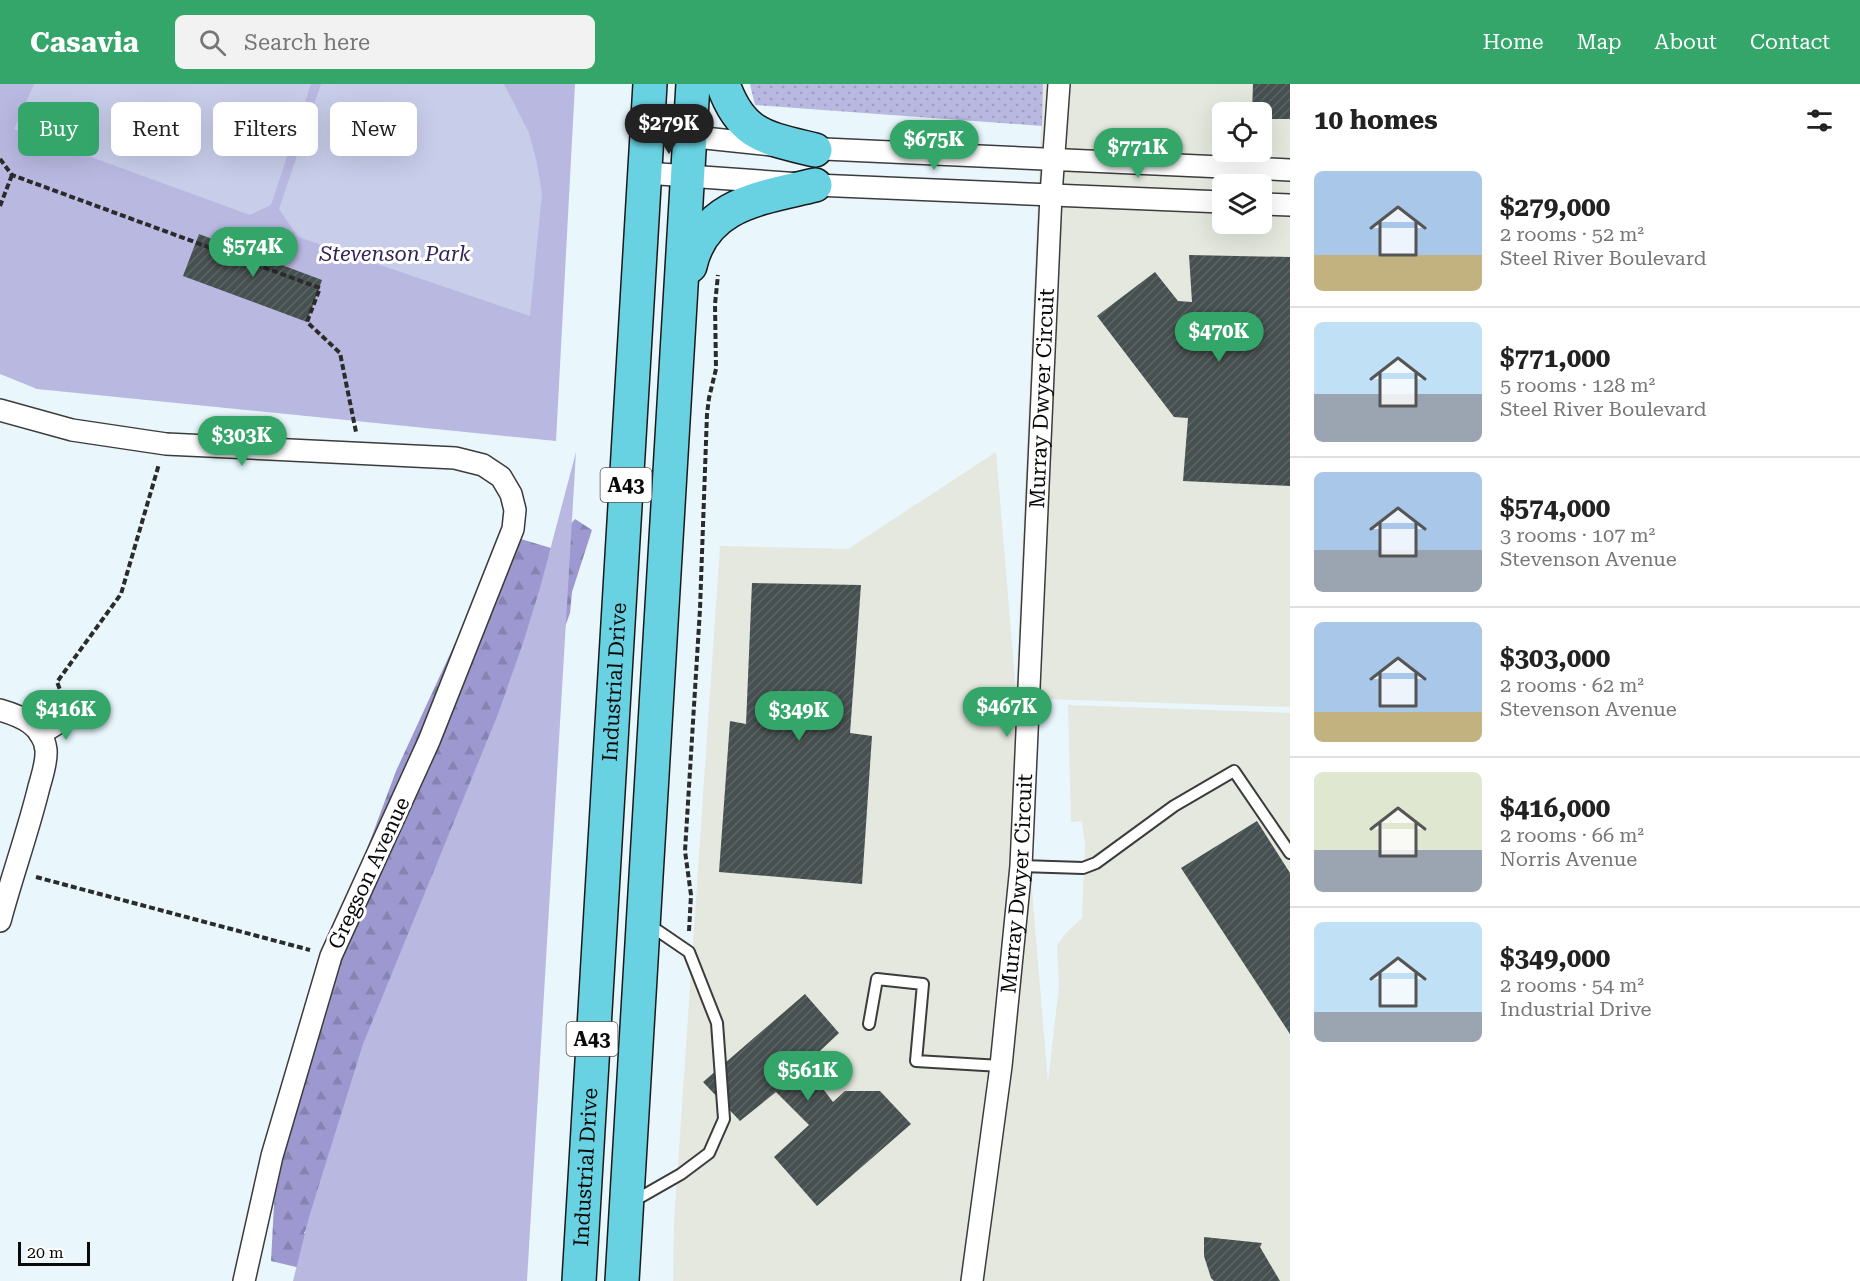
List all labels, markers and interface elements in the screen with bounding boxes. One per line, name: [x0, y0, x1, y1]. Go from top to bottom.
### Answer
search box: [175, 15, 595, 69]
text: Casavia: [30, 26, 139, 59]
icon: search: [196, 26, 229, 59]
text: Search here: [244, 30, 370, 55]
text: Home: [1483, 30, 1544, 54]
text: Map: [1577, 30, 1622, 54]
text: About: [1655, 30, 1717, 54]
text: Contact: [1750, 30, 1830, 54]
chip: Buy: [18, 102, 99, 156]
chip: Rent: [111, 102, 201, 156]
chip: Filters: [213, 102, 318, 156]
chip: New: [330, 102, 417, 156]
map controls: [1212, 102, 1272, 234]
button: locate: [1212, 102, 1272, 162]
pin: $279K: [627, 104, 711, 155]
icon: filters: [1803, 104, 1836, 137]
text: 10 homes: [1314, 105, 1438, 135]
text: $279K: [639, 111, 699, 135]
pin: $675K: [892, 120, 976, 171]
text: $675K: [904, 127, 964, 151]
pin: $771K: [1096, 128, 1180, 179]
text: $771K: [1108, 135, 1168, 159]
button: layers: [1212, 174, 1272, 234]
text: $279,000: [1500, 192, 1610, 222]
icon: home: [1362, 195, 1434, 267]
text: 2 rooms · 52 m²: [1500, 222, 1644, 246]
pin: $574K: [211, 227, 295, 278]
text: $574K: [223, 234, 283, 258]
park label: Stevenson Park: [319, 242, 471, 266]
text: Steel River Boulevard: [1500, 246, 1707, 270]
street label: Murray Dwyer Circuit: [1025, 288, 1059, 509]
pin: $470K: [1177, 312, 1261, 363]
text: $470K: [1189, 319, 1249, 343]
text: $771,000: [1500, 343, 1610, 373]
icon: home: [1362, 346, 1434, 418]
text: 5 rooms · 128 m²: [1500, 373, 1655, 397]
text: Steel River Boulevard: [1500, 397, 1707, 421]
pin: $303K: [200, 416, 284, 467]
text: $303K: [212, 423, 272, 447]
road number: A43: [600, 468, 652, 502]
text: $574,000: [1500, 493, 1610, 523]
icon: home: [1362, 496, 1434, 568]
text: 3 rooms · 107 m²: [1500, 523, 1655, 547]
text: Stevenson Avenue: [1500, 547, 1677, 571]
street label: Industrial Drive: [598, 602, 631, 762]
text: $303,000: [1500, 643, 1610, 673]
icon: home: [1362, 646, 1434, 718]
text: 2 rooms · 62 m²: [1500, 673, 1644, 697]
pin: $467K: [965, 687, 1049, 738]
pin: $416K: [24, 690, 108, 741]
pin: $349K: [757, 691, 841, 742]
text: $467K: [977, 694, 1037, 718]
text: $416K: [36, 697, 96, 721]
text: Stevenson Avenue: [1500, 697, 1677, 721]
text: $349K: [769, 698, 829, 722]
street label: Murray Dwyer Circuit: [996, 773, 1037, 995]
street label: Gregson Avenue: [323, 793, 415, 953]
text: $416,000: [1500, 793, 1610, 823]
icon: home: [1362, 796, 1434, 868]
text: 2 rooms · 66 m²: [1500, 823, 1644, 847]
text: Norris Avenue: [1500, 847, 1637, 871]
text: $349,000: [1500, 943, 1610, 973]
icon: home: [1362, 946, 1434, 1018]
text: 2 rooms · 54 m²: [1500, 973, 1644, 997]
text: Industrial Drive: [1500, 997, 1652, 1021]
road number: A43: [566, 1022, 618, 1056]
pin: $561K: [766, 1051, 850, 1102]
text: $561K: [778, 1058, 838, 1082]
street label: Industrial Drive: [569, 1087, 602, 1247]
scale bar: [18, 1239, 90, 1266]
text: 20 m: [27, 1243, 64, 1262]

